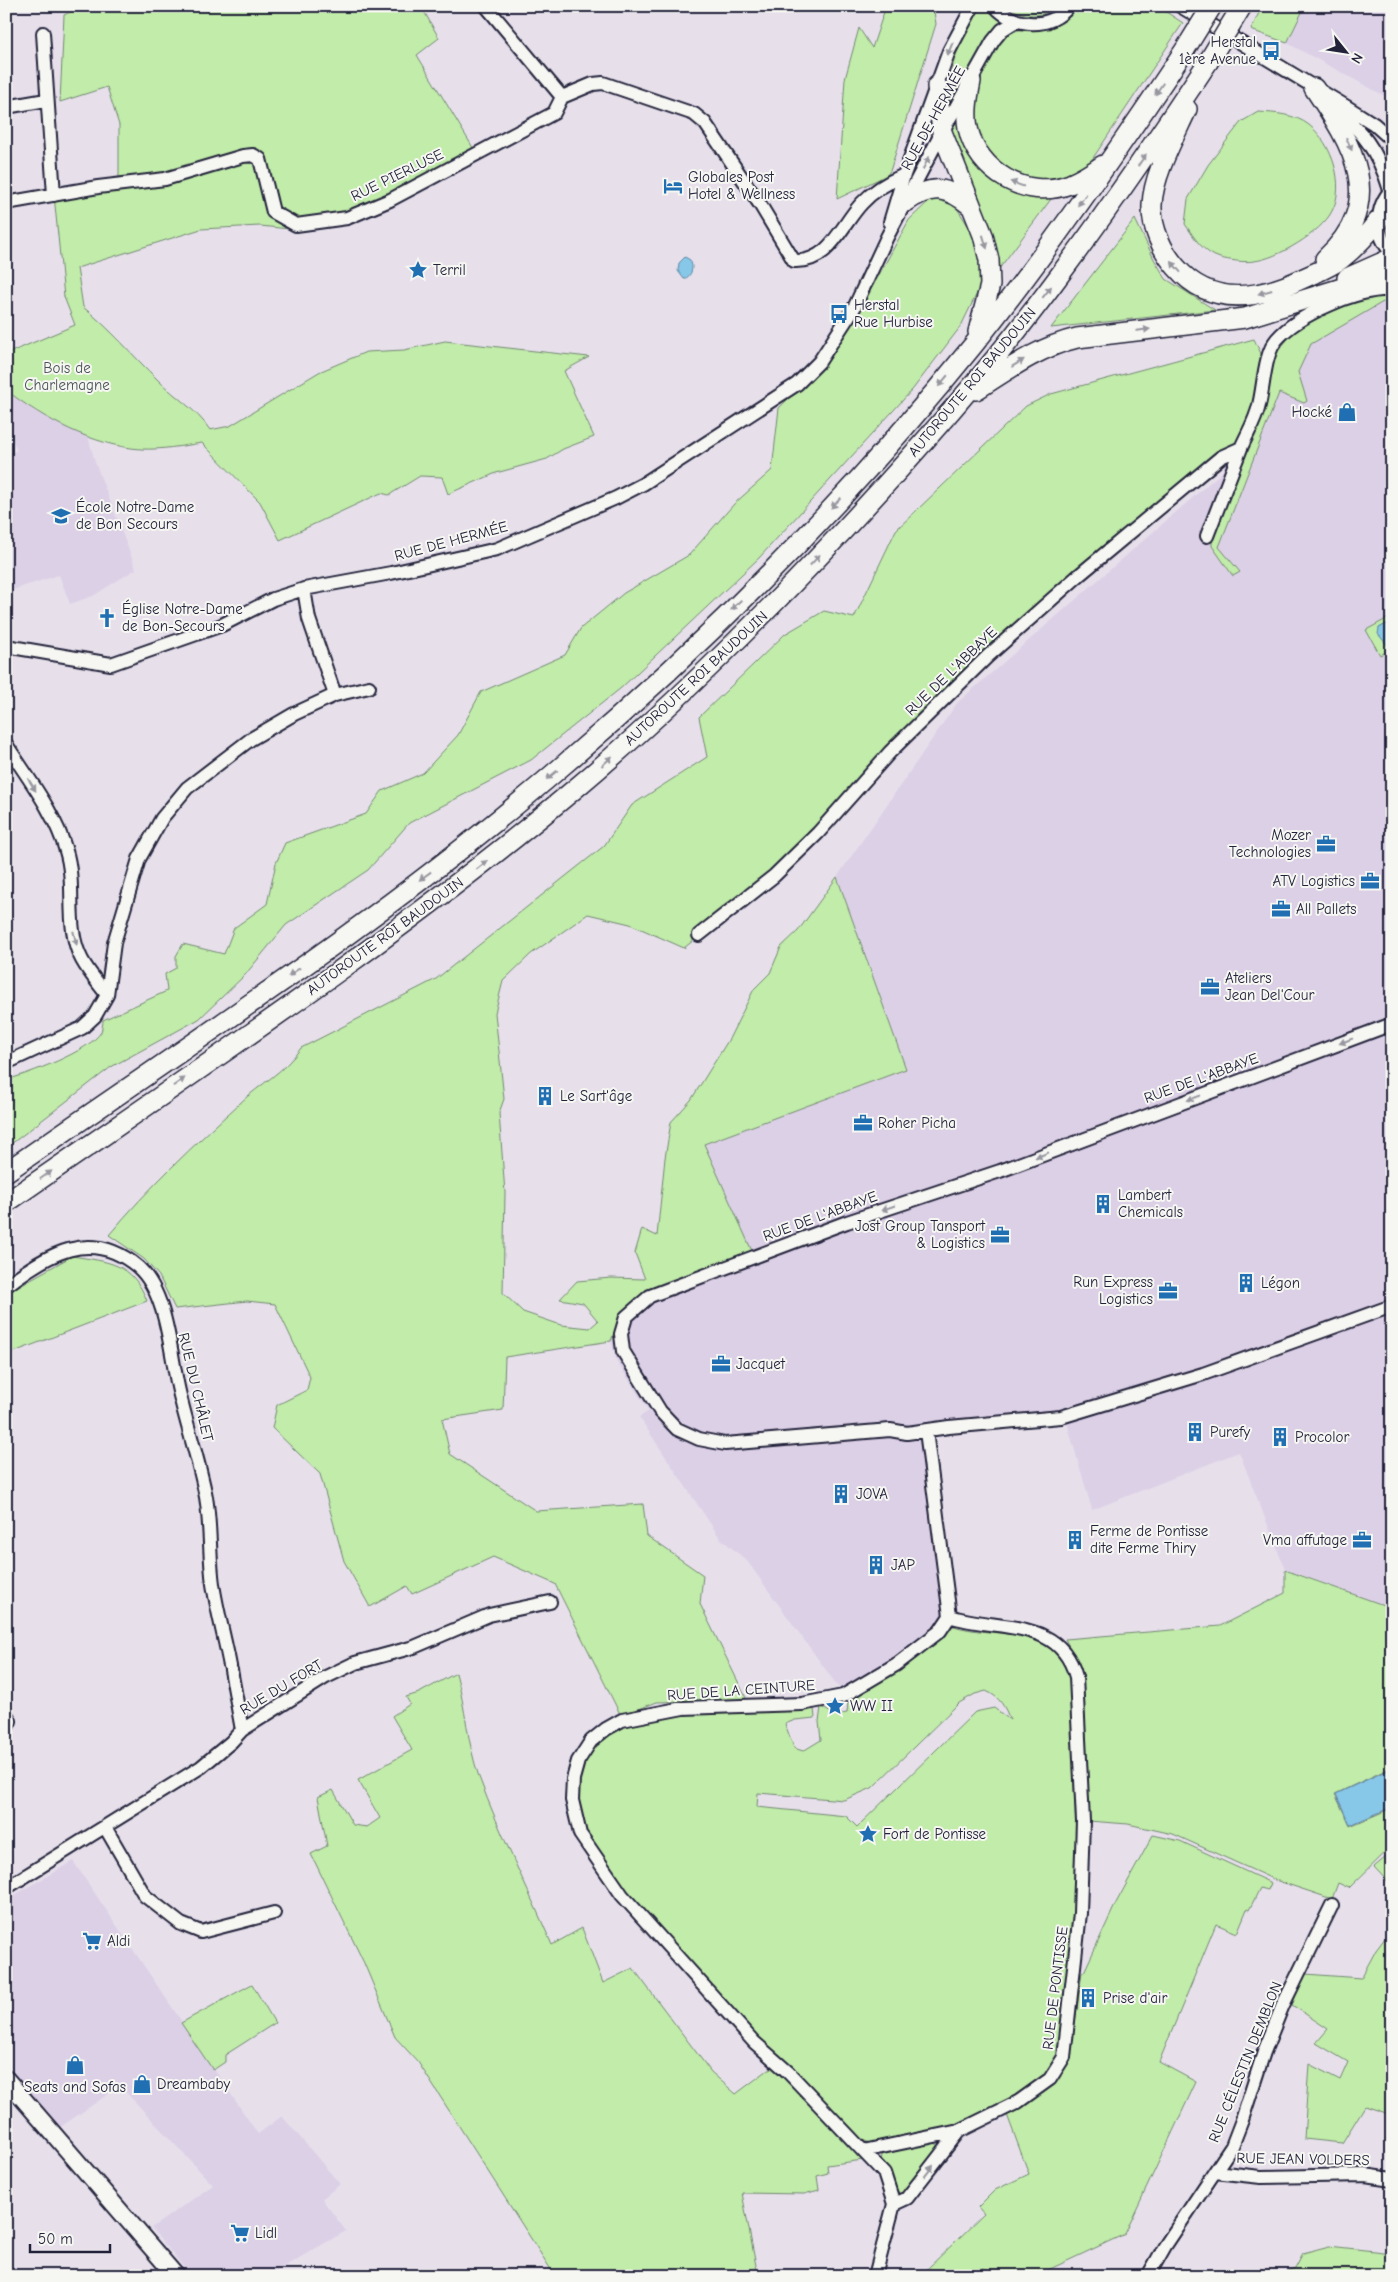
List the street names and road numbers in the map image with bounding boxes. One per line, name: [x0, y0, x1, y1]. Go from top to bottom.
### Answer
street label: RUE DE HERMÉE: [896, 62, 969, 173]
street label: RUE PIERLUSE: [348, 145, 446, 205]
street label: AUTOROUTE ROI BAUDOUIN: [904, 304, 1040, 460]
street label: RUE DE HERMÉE: [392, 516, 510, 565]
street label: AUTOROUTE ROI BAUDOUIN: [621, 607, 771, 749]
street label: RUE DE L'ABBAYE: [901, 623, 1001, 719]
street label: AUTOROUTE ROI BAUDOUIN: [303, 873, 467, 999]
street label: RUE DE L'ABBAYE: [1141, 1049, 1261, 1107]
street label: RUE DE L'ABBAYE: [760, 1187, 880, 1245]
street label: RUE DU CHÂLET: [175, 1331, 218, 1443]
street label: RUE DU FORT: [237, 1655, 326, 1719]
street label: RUE DE LA CEINTURE: [666, 1676, 816, 1704]
street label: RUE DE PONTISSE: [1039, 1925, 1071, 2051]
street label: RUE CÉLESTIN DEMBLON: [1204, 1979, 1286, 2145]
street label: RUE JEAN VOLDERS: [1236, 2149, 1370, 2169]

